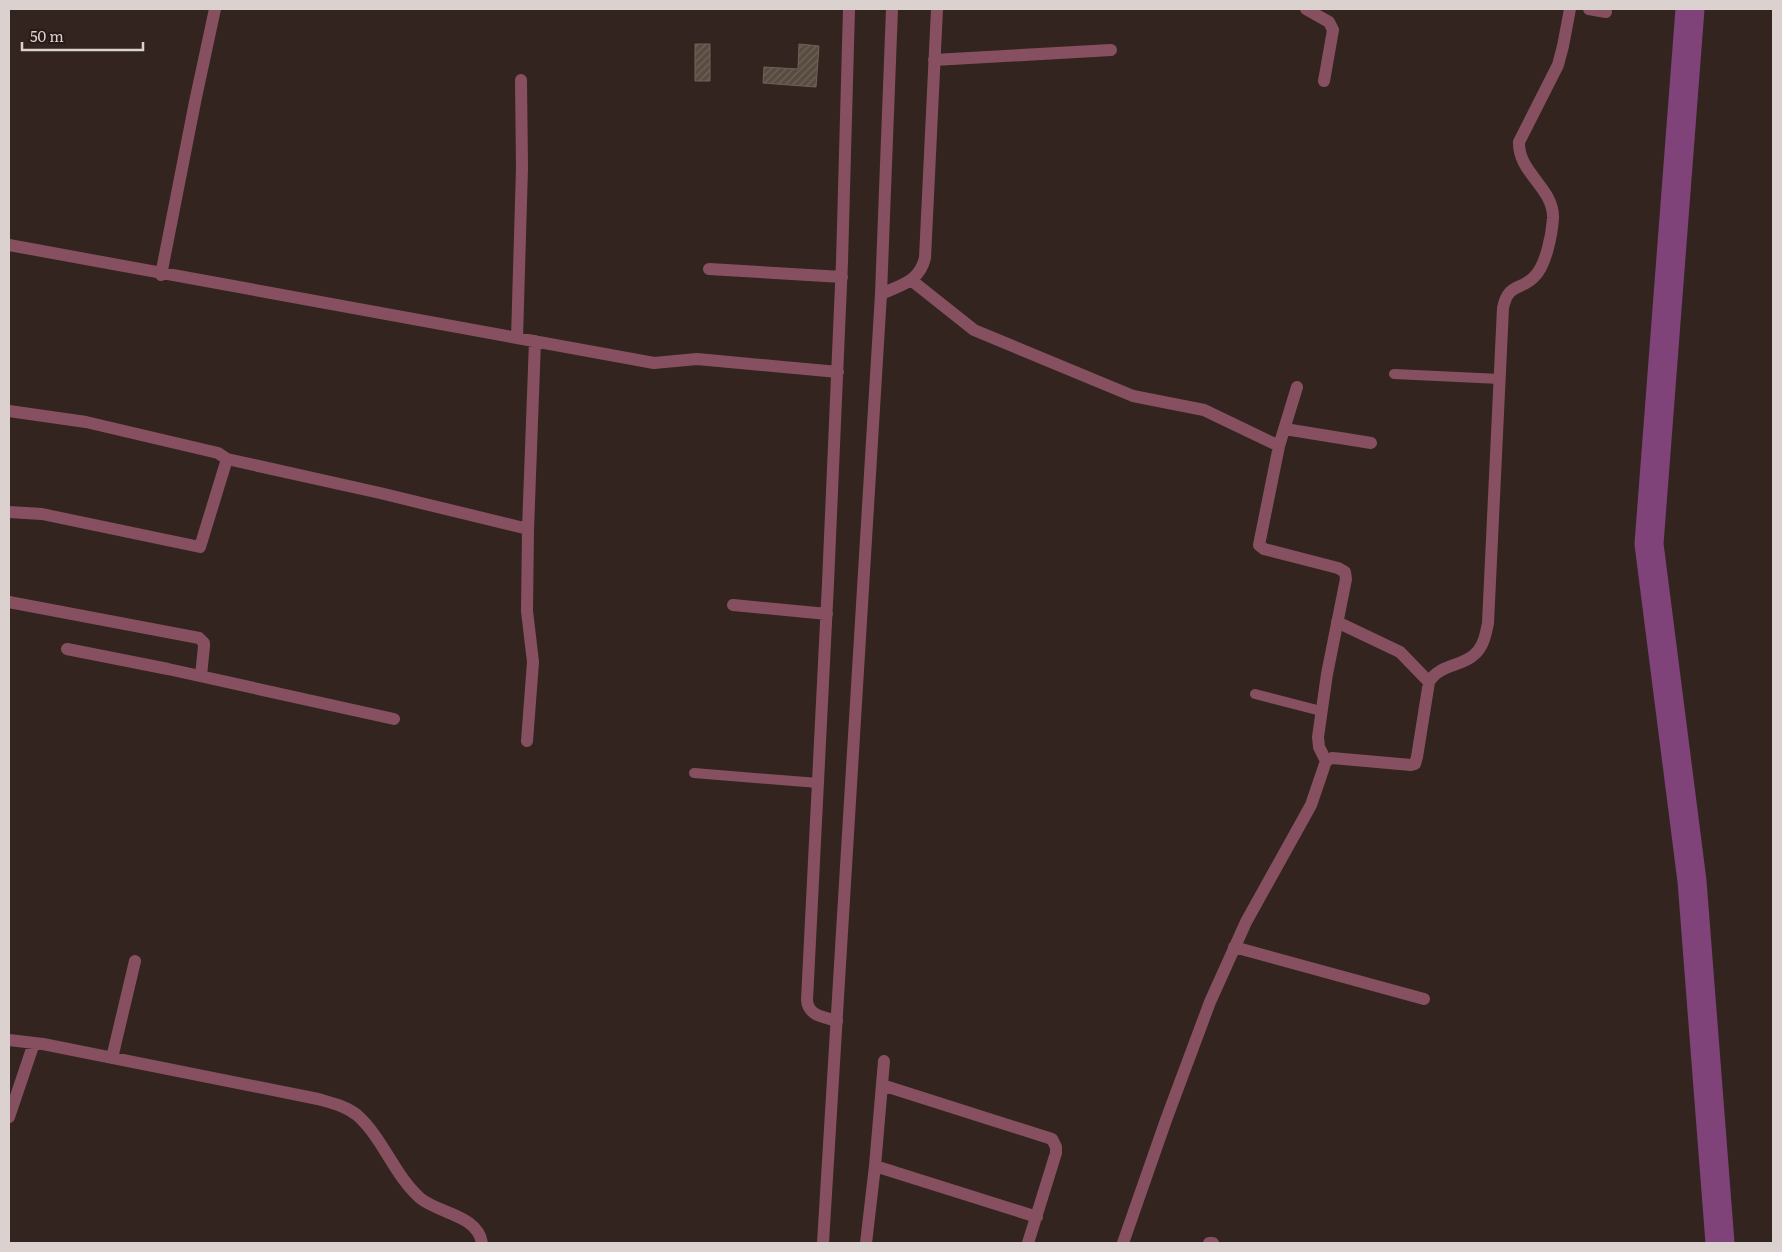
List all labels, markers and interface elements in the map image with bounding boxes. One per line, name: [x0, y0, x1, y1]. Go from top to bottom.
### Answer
scale bar: [22, 20, 144, 52]
text: 50 m: [30, 24, 64, 47]

